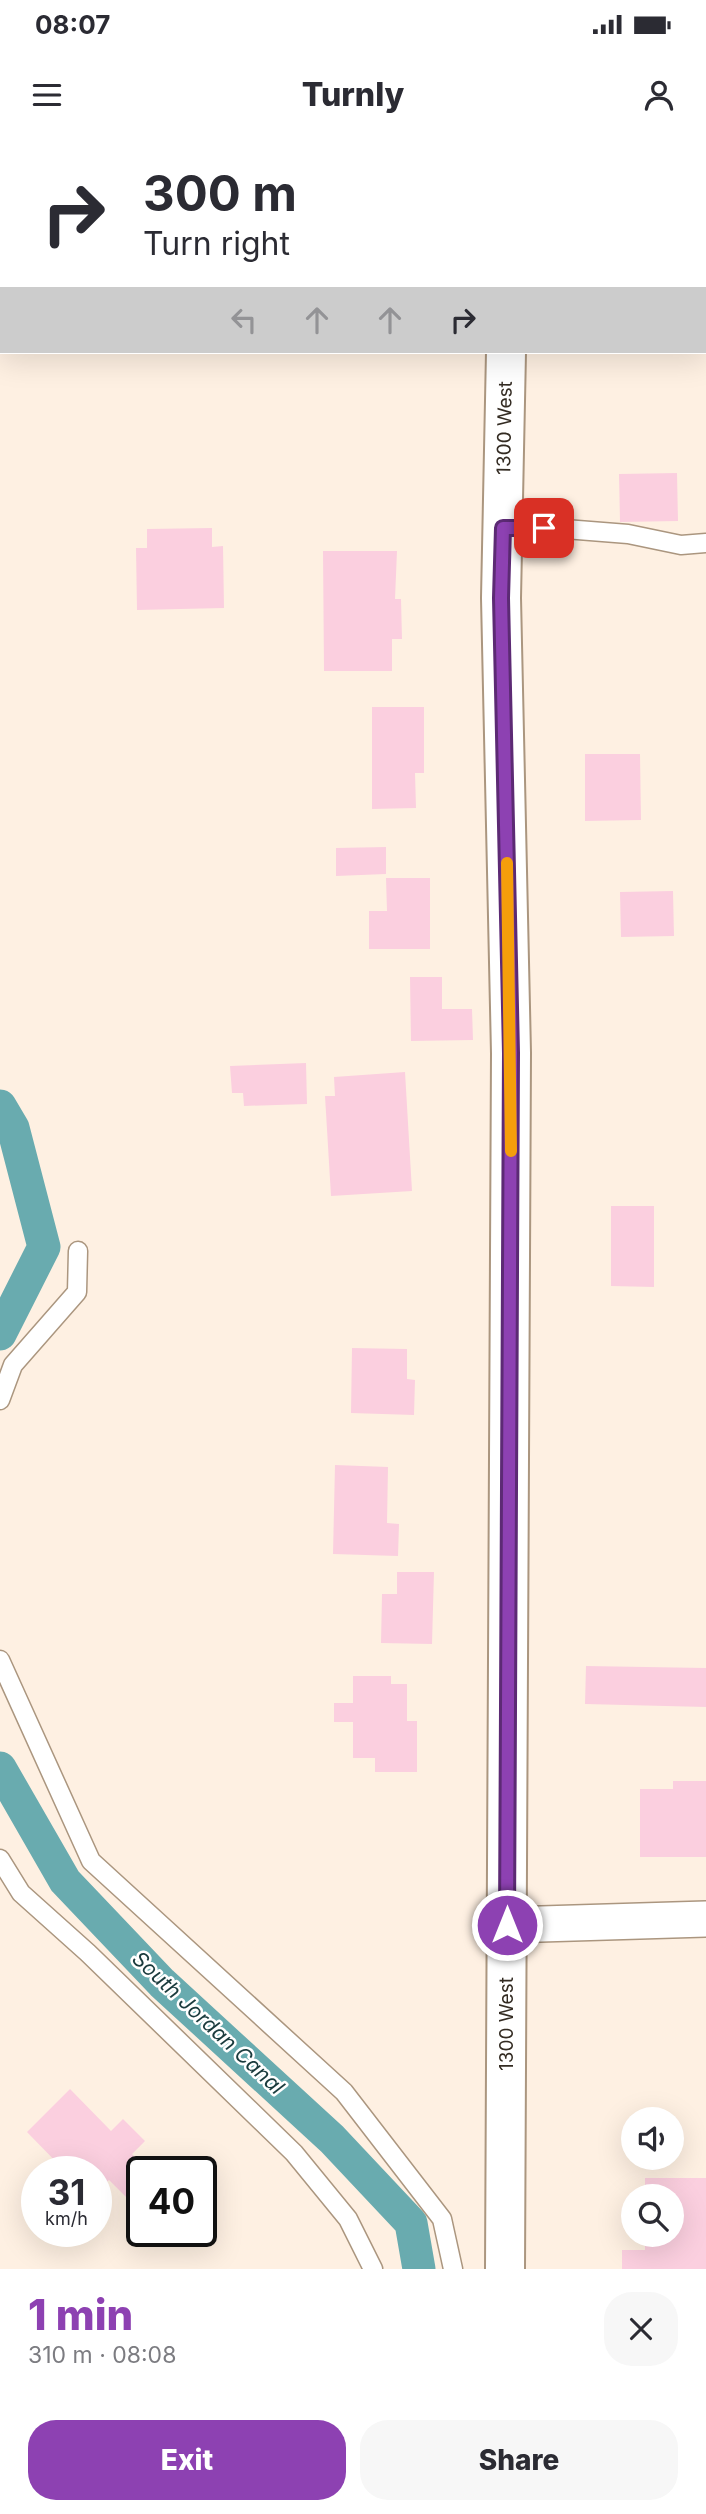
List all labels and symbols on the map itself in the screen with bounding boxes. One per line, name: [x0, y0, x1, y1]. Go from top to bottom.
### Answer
street label: 1300 West: [492, 381, 517, 475]
pin: [514, 498, 574, 558]
position arrow: [470, 1888, 544, 1962]
water label: South Jordan Canal: [127, 1946, 290, 2100]
street label: 1300 West: [495, 1977, 518, 2071]
speed limit sign: 40: [126, 2156, 217, 2247]

